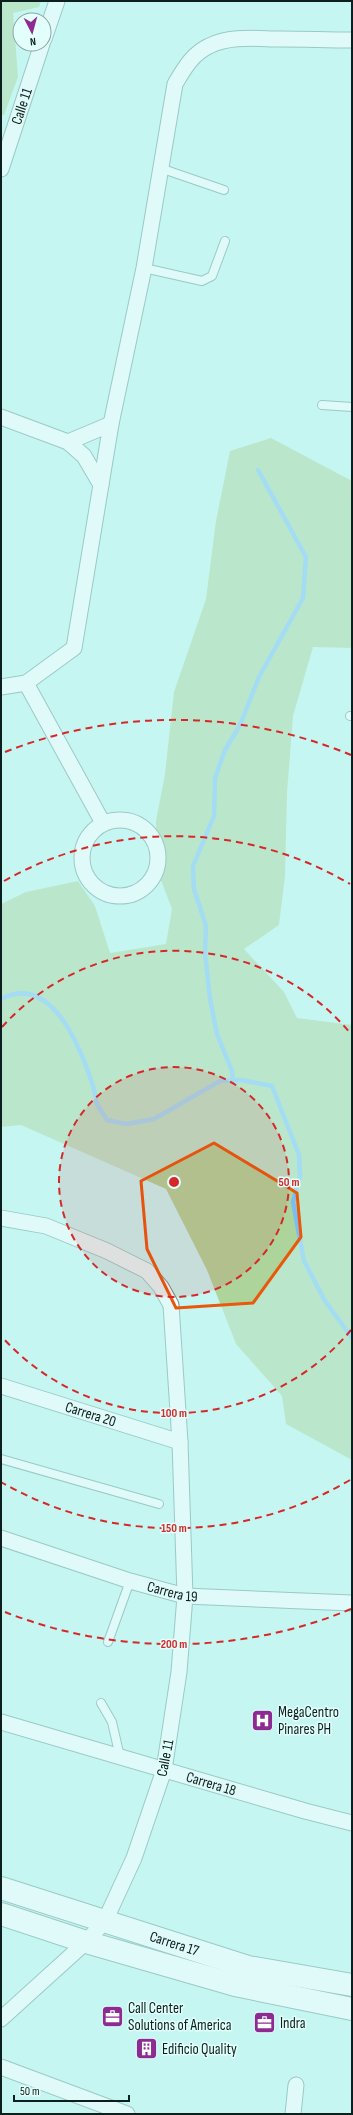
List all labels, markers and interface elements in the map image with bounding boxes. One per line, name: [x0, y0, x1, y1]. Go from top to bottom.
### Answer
north arrow: [12, 12, 52, 52]
text: N: [29, 35, 37, 48]
street label: Calle 11: [7, 85, 37, 127]
centre of rings: [167, 1175, 181, 1189]
text: 50 m: [279, 1175, 299, 1190]
street label: Carrera 20: [63, 1398, 118, 1431]
text: 100 m: [161, 1406, 187, 1421]
text: 150 m: [161, 1521, 187, 1536]
street label: Carrera 19: [145, 1577, 198, 1607]
text: 200 m: [161, 1637, 187, 1652]
place label: MegaCentro Pinares PH: [278, 1703, 339, 1739]
hospital icon: MegaCentro Pinares PH: [249, 1708, 275, 1734]
street label: Calle 11: [153, 1737, 179, 1778]
street label: Carrera 18: [184, 1768, 238, 1800]
street label: Carrera 17: [147, 1927, 201, 1961]
place label: Call Center Solutions of America: [128, 1999, 232, 2035]
office icon: Call Center Solutions of America: [100, 2004, 126, 2030]
office icon: Indra: [252, 2010, 278, 2036]
place label: Indra: [280, 2014, 306, 2033]
building icon: Edificio Quality: [133, 2036, 159, 2062]
place label: Edificio Quality: [162, 2040, 237, 2059]
scale bar: [14, 2077, 129, 2103]
text: 50 m: [20, 2084, 40, 2099]

